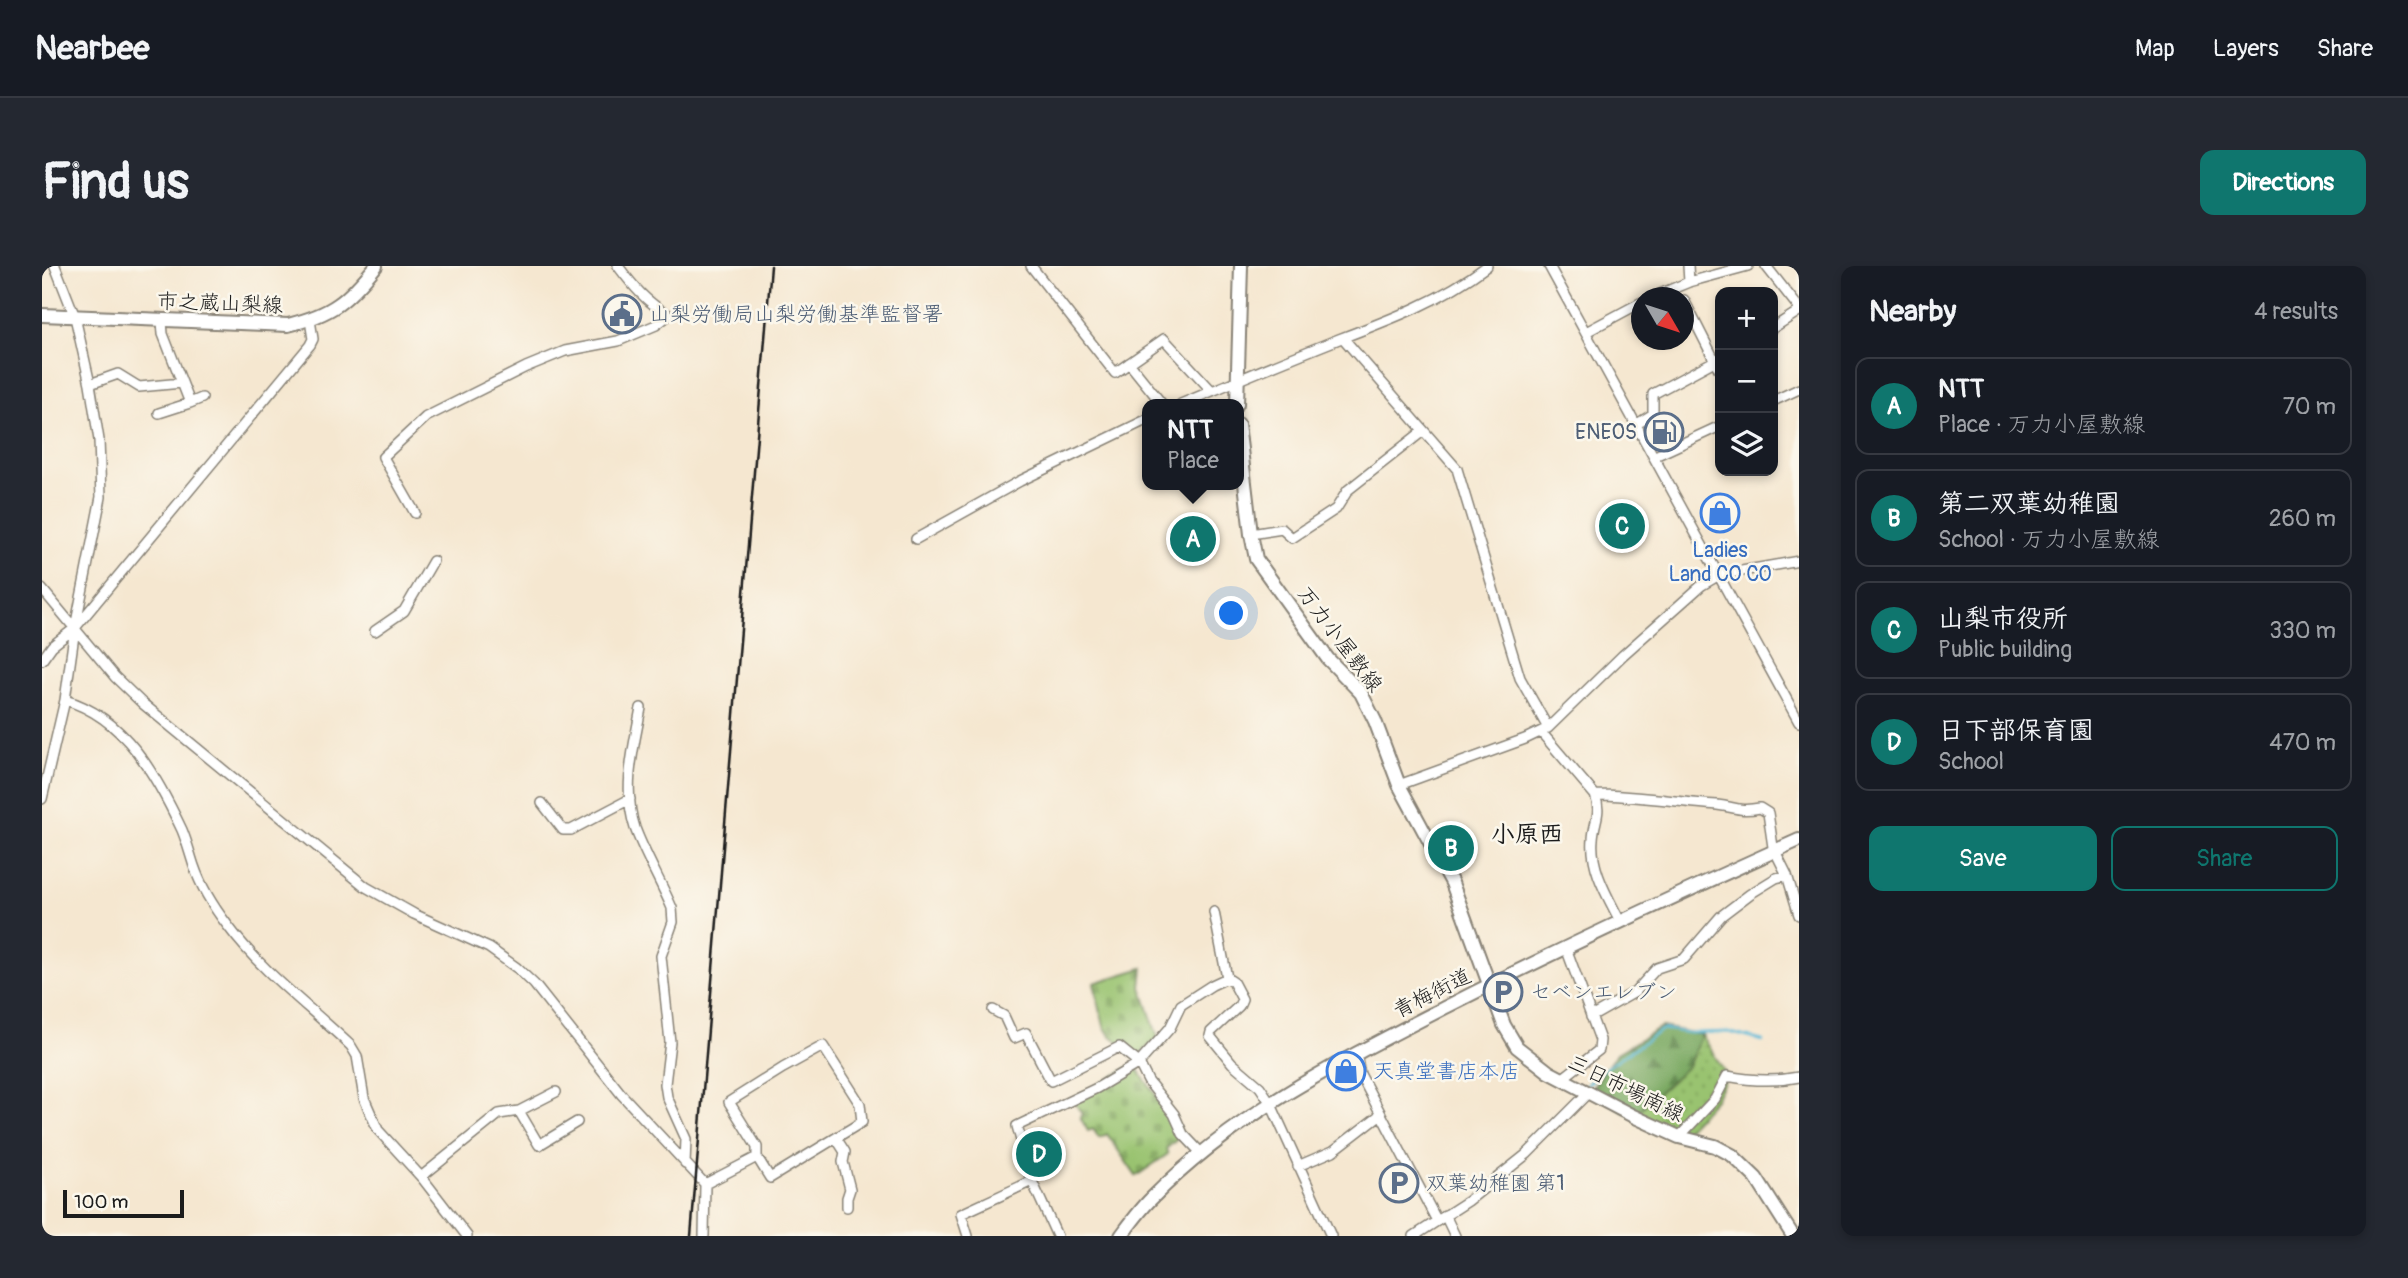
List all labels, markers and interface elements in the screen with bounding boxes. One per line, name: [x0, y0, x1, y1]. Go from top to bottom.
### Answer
text: Nearbee: [35, 28, 149, 69]
text: Map: [2135, 34, 2175, 63]
text: Layers: [2213, 34, 2279, 63]
text: Share: [2317, 34, 2373, 63]
button: Directions: [2200, 150, 2366, 215]
text: Find us: [42, 152, 189, 213]
north arrow: [1631, 287, 1694, 350]
map controls: [1715, 287, 1778, 476]
button: +: [1715, 287, 1778, 350]
street label: 市之蔵山梨線: [157, 288, 283, 319]
public building icon: 山梨労働局山梨労働基準監督署: [601, 293, 643, 335]
text: Nearby: [1869, 293, 1956, 330]
text: 4 results: [2254, 297, 2338, 326]
place label: 山梨労働局山梨労働基準監督署: [649, 301, 943, 328]
button: −: [1715, 350, 1778, 413]
text: NTT: [1938, 373, 1984, 405]
text: A: [1887, 392, 1901, 421]
text: 70 m: [2283, 392, 2336, 421]
popup: [1142, 399, 1244, 490]
text: Place · 万力小屋敷線: [1938, 410, 2145, 439]
fuel station icon: ENEOS: [1643, 411, 1685, 453]
button: layers: [1715, 413, 1778, 476]
text: NTT: [1167, 414, 1213, 446]
place label: ENEOS: [1575, 419, 1637, 446]
text: Place: [1167, 446, 1219, 475]
text: 第二双葉幼稚園: [1938, 488, 2120, 520]
shop icon: Ladies Land CO CO: [1699, 492, 1741, 534]
pin: C: [1599, 500, 1645, 552]
text: B: [1887, 504, 1901, 533]
text: 260 m: [2269, 504, 2336, 533]
pin: A: [1170, 513, 1216, 565]
text: School · 万力小屋敷線: [1938, 525, 2159, 554]
place label: Ladies Land CO CO: [1668, 537, 1772, 588]
street label: 万力小屋敷線: [1291, 581, 1388, 698]
your location: [1214, 596, 1248, 630]
text: 山梨市役所: [1938, 603, 2068, 635]
text: C: [1887, 616, 1901, 645]
text: 330 m: [2269, 616, 2336, 645]
text: Public building: [1938, 635, 2072, 664]
text: 日下部保育園: [1938, 715, 2094, 747]
text: D: [1887, 728, 1901, 757]
text: 470 m: [2269, 728, 2336, 757]
text: School: [1938, 747, 2004, 776]
district label: 小原西: [1491, 820, 1563, 849]
pin: B: [1428, 822, 1474, 874]
button: Save: [1869, 826, 2097, 891]
button: Share: [2111, 826, 2338, 891]
street label: 青梅街道: [1389, 962, 1476, 1025]
parking icon: セベンエレブン: [1482, 971, 1524, 1013]
place label: セベンエレブン: [1530, 979, 1677, 1006]
street label: 三日市場南線: [1563, 1049, 1688, 1128]
shop icon: 天真堂書店本店: [1325, 1050, 1367, 1092]
place label: 天真堂書店本店: [1373, 1058, 1520, 1085]
pin: D: [1016, 1128, 1062, 1180]
parking icon: 双葉幼稚園 第1: [1378, 1162, 1420, 1204]
place label: 双葉幼稚園 第1: [1426, 1170, 1565, 1197]
scale bar: [63, 1187, 184, 1219]
text: 100 m: [74, 1190, 128, 1214]

